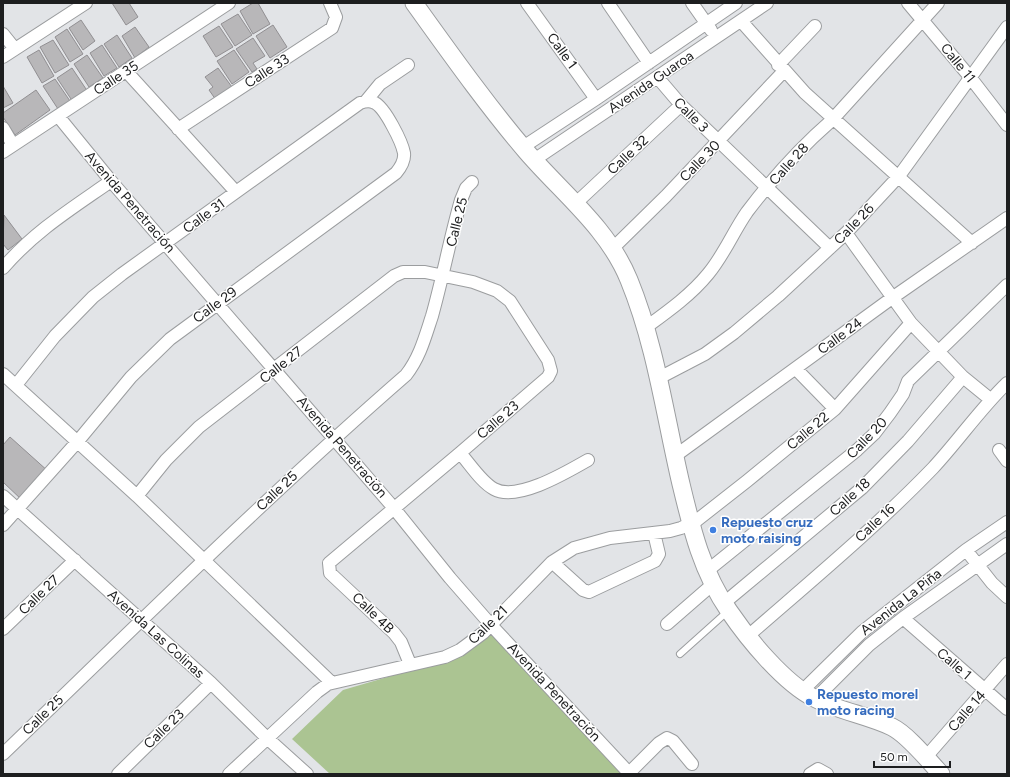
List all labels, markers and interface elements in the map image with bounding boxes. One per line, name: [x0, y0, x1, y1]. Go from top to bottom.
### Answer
street label: Calle 1: [543, 30, 581, 72]
street label: Calle 11: [937, 40, 979, 86]
street label: Avenida Guaroa: [605, 47, 697, 117]
street label: Calle 33: [242, 50, 292, 92]
street label: Calle 35: [90, 57, 142, 99]
street label: Calle 3: [670, 94, 712, 136]
street label: Calle 32: [604, 132, 652, 178]
street label: Calle 30: [676, 137, 724, 185]
street label: Calle 28: [766, 139, 812, 189]
street label: Avenida Penetración: [81, 148, 179, 256]
street label: Calle 31: [180, 195, 228, 237]
street label: Calle 25: [443, 196, 471, 248]
street label: Calle 26: [830, 200, 878, 248]
street label: Calle 29: [190, 283, 240, 327]
street label: Calle 24: [814, 314, 866, 358]
street label: Calle 27: [256, 343, 306, 387]
street label: Avenida Penetración: [293, 393, 391, 501]
street label: Calle 23: [474, 397, 522, 443]
street label: Calle 22: [783, 408, 833, 454]
street label: Calle 20: [843, 414, 891, 462]
street label: Calle 25: [253, 468, 301, 514]
street label: Calle 18: [826, 474, 874, 520]
street label: Calle 16: [852, 500, 898, 546]
place label: Repuesto cruz moto raising: [721, 514, 813, 547]
marker: Repuesto cruz moto raising: [708, 525, 718, 535]
street label: Avenida La Piña: [857, 565, 945, 639]
street label: Calle 27: [15, 571, 63, 618]
street label: Avenida Las Colinas: [104, 586, 208, 682]
street label: Calle 4B: [348, 589, 398, 637]
street label: Calle 21: [465, 602, 511, 648]
street label: Avenida Penetración: [504, 639, 604, 745]
street label: Calle 1: [933, 644, 975, 684]
place label: Repuesto morel moto racing: [817, 686, 918, 719]
street label: Calle 14: [945, 687, 990, 735]
street label: Calle 25: [19, 691, 67, 739]
marker: Repuesto morel moto racing: [804, 697, 814, 707]
street label: Calle 23: [140, 706, 188, 752]
scale bar: [874, 743, 950, 769]
text: 50 m: [880, 750, 908, 764]

